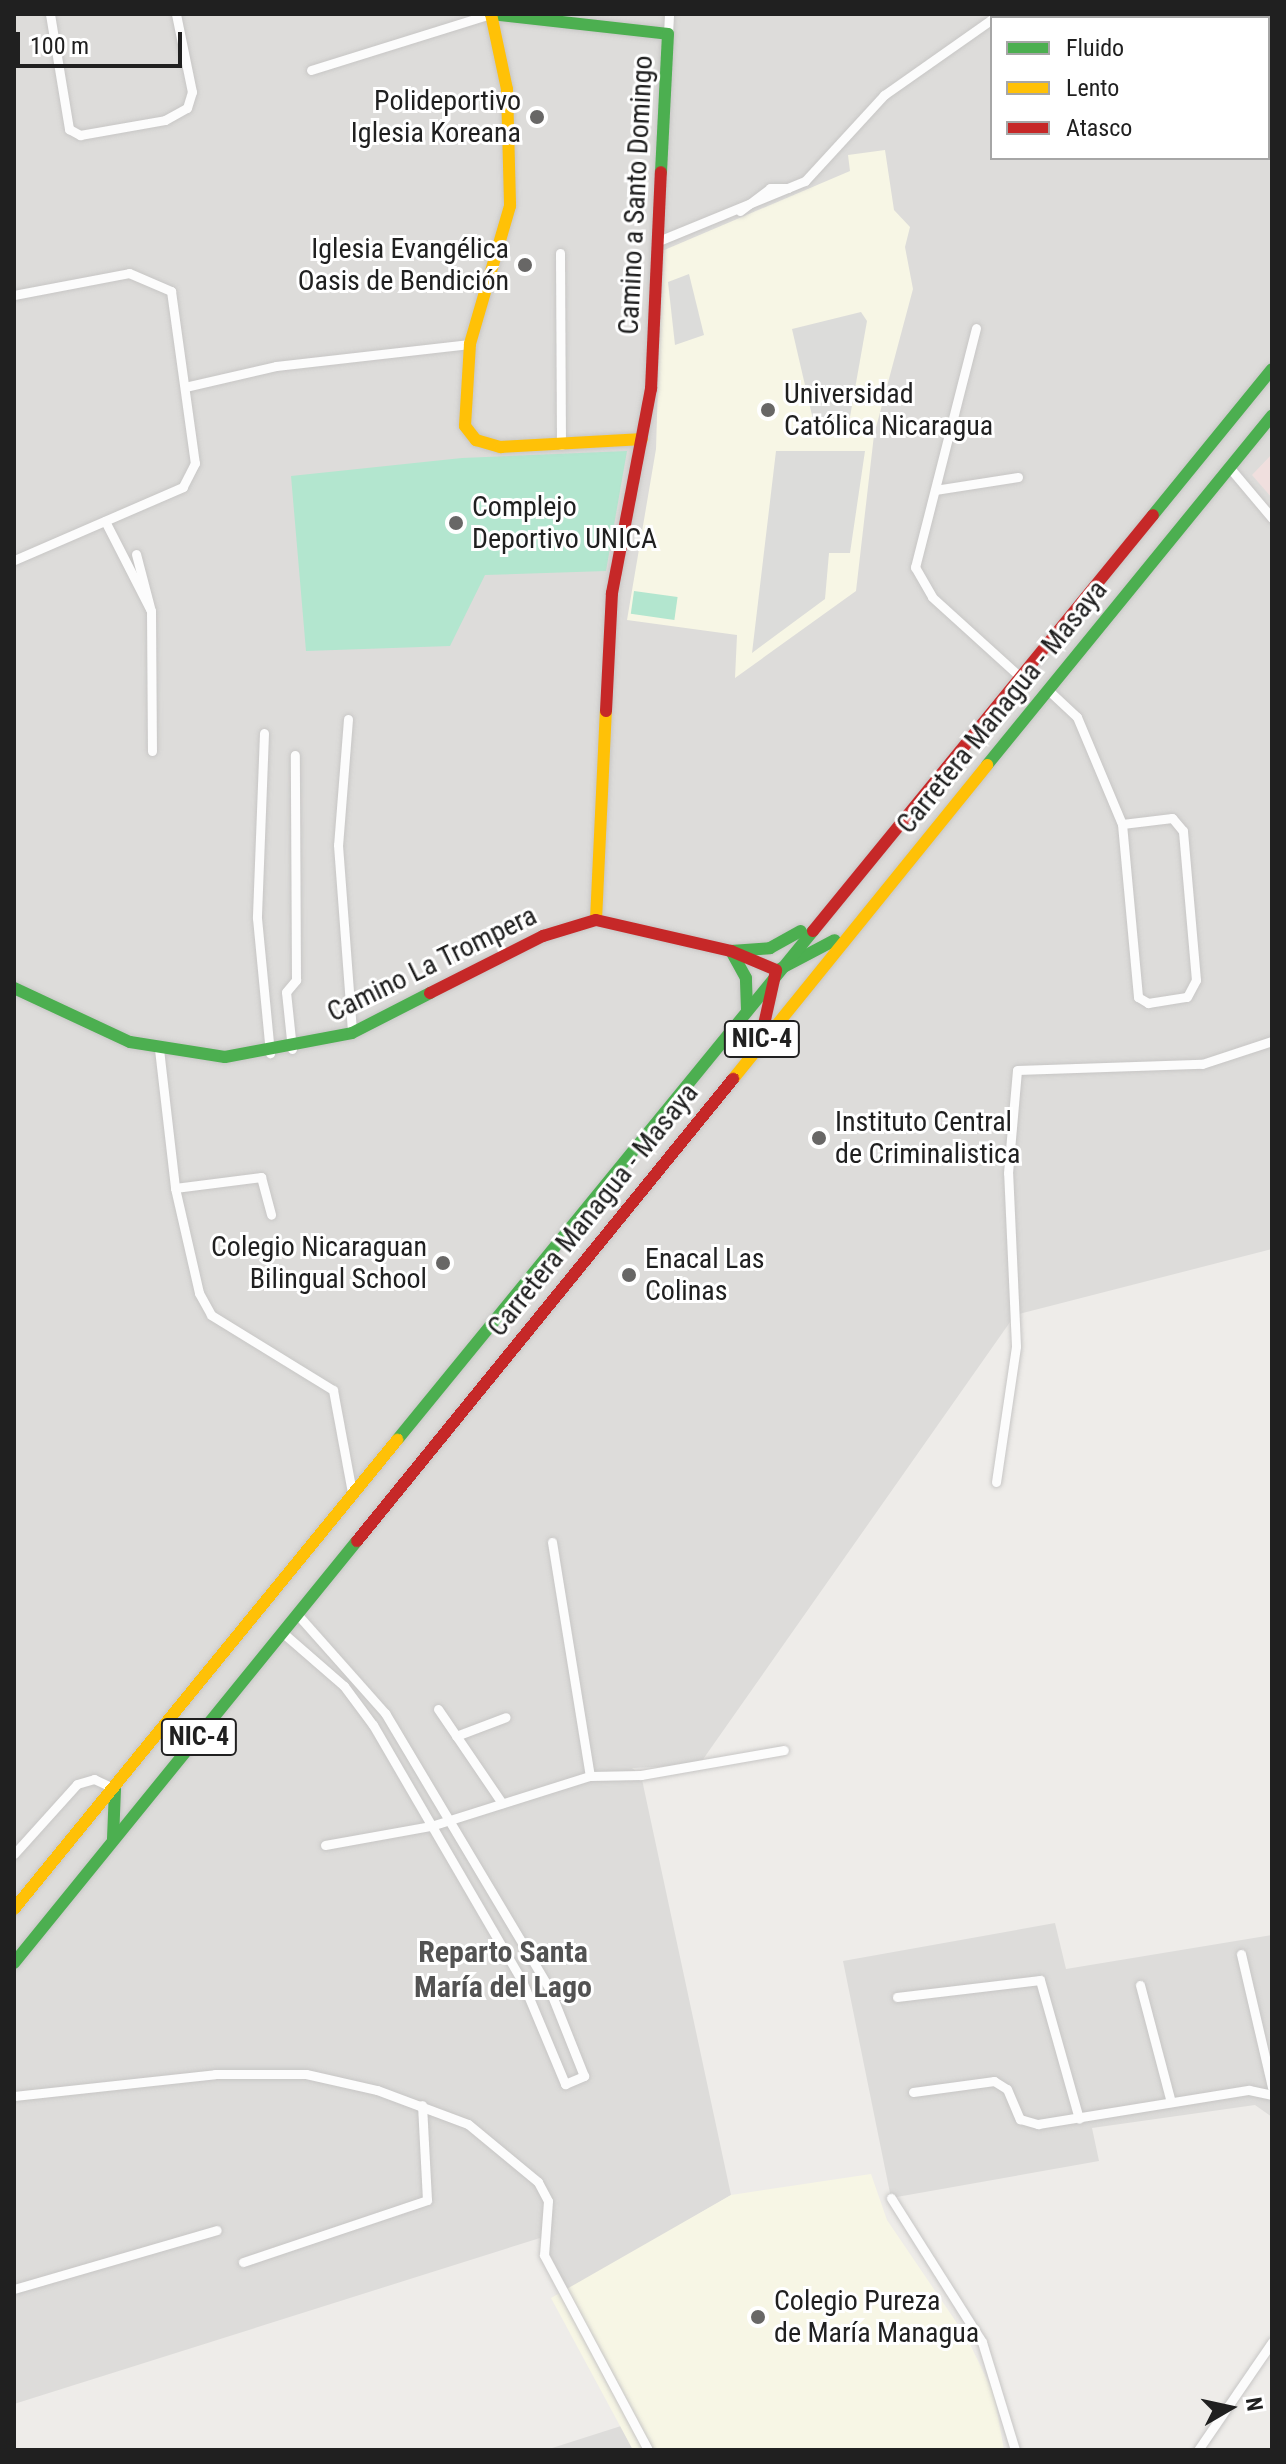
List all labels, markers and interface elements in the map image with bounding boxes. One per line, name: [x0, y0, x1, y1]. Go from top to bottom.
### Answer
scale bar: [20, 16, 186, 66]
legend: [990, 16, 1270, 160]
text: 100 m: [30, 32, 89, 60]
text: Fluido: [1066, 34, 1124, 62]
street label: Camino a Santo Domingo: [612, 54, 660, 336]
text: Lento: [1066, 74, 1119, 102]
place label: Polideportivo Iglesia Koreana: [351, 84, 521, 150]
marker: Polideportivo Iglesia Koreana: [528, 108, 546, 126]
text: Atasco: [1066, 114, 1132, 142]
place label: Iglesia Evangélica Oasis de Bendición: [298, 232, 509, 298]
marker: Iglesia Evangélica Oasis de Bendición: [516, 256, 534, 274]
place label: Universidad Católica Nicaragua: [784, 377, 993, 443]
marker: Universidad Católica Nicaragua: [759, 401, 777, 419]
place label: Complejo Deportivo UNICA: [472, 490, 657, 556]
marker: Complejo Deportivo UNICA: [447, 514, 465, 532]
street label: Carretera Managua - Masaya: [890, 574, 1114, 840]
street label: Camino La Trompera: [322, 899, 542, 1029]
road number: NIC-4: [722, 1017, 802, 1061]
street label: Carretera Managua - Masaya: [481, 1077, 705, 1343]
place label: Instituto Central de Criminalistica: [835, 1105, 1020, 1171]
marker: Instituto Central de Criminalistica: [810, 1129, 828, 1147]
place label: Colegio Nicaraguan Bilingual School: [211, 1230, 427, 1296]
place label: Enacal Las Colinas: [645, 1242, 765, 1308]
marker: Colegio Nicaraguan Bilingual School: [434, 1254, 452, 1272]
marker: Enacal Las Colinas: [620, 1266, 638, 1284]
road number: NIC-4: [159, 1715, 239, 1759]
district label: Reparto Santa María del Lago: [414, 1934, 592, 2004]
place label: Colegio Pureza de María Managua: [774, 2284, 979, 2350]
marker: Colegio Pureza de María Managua: [749, 2308, 767, 2326]
north arrow: [1190, 2368, 1270, 2448]
text: N: [1241, 2396, 1268, 2413]

